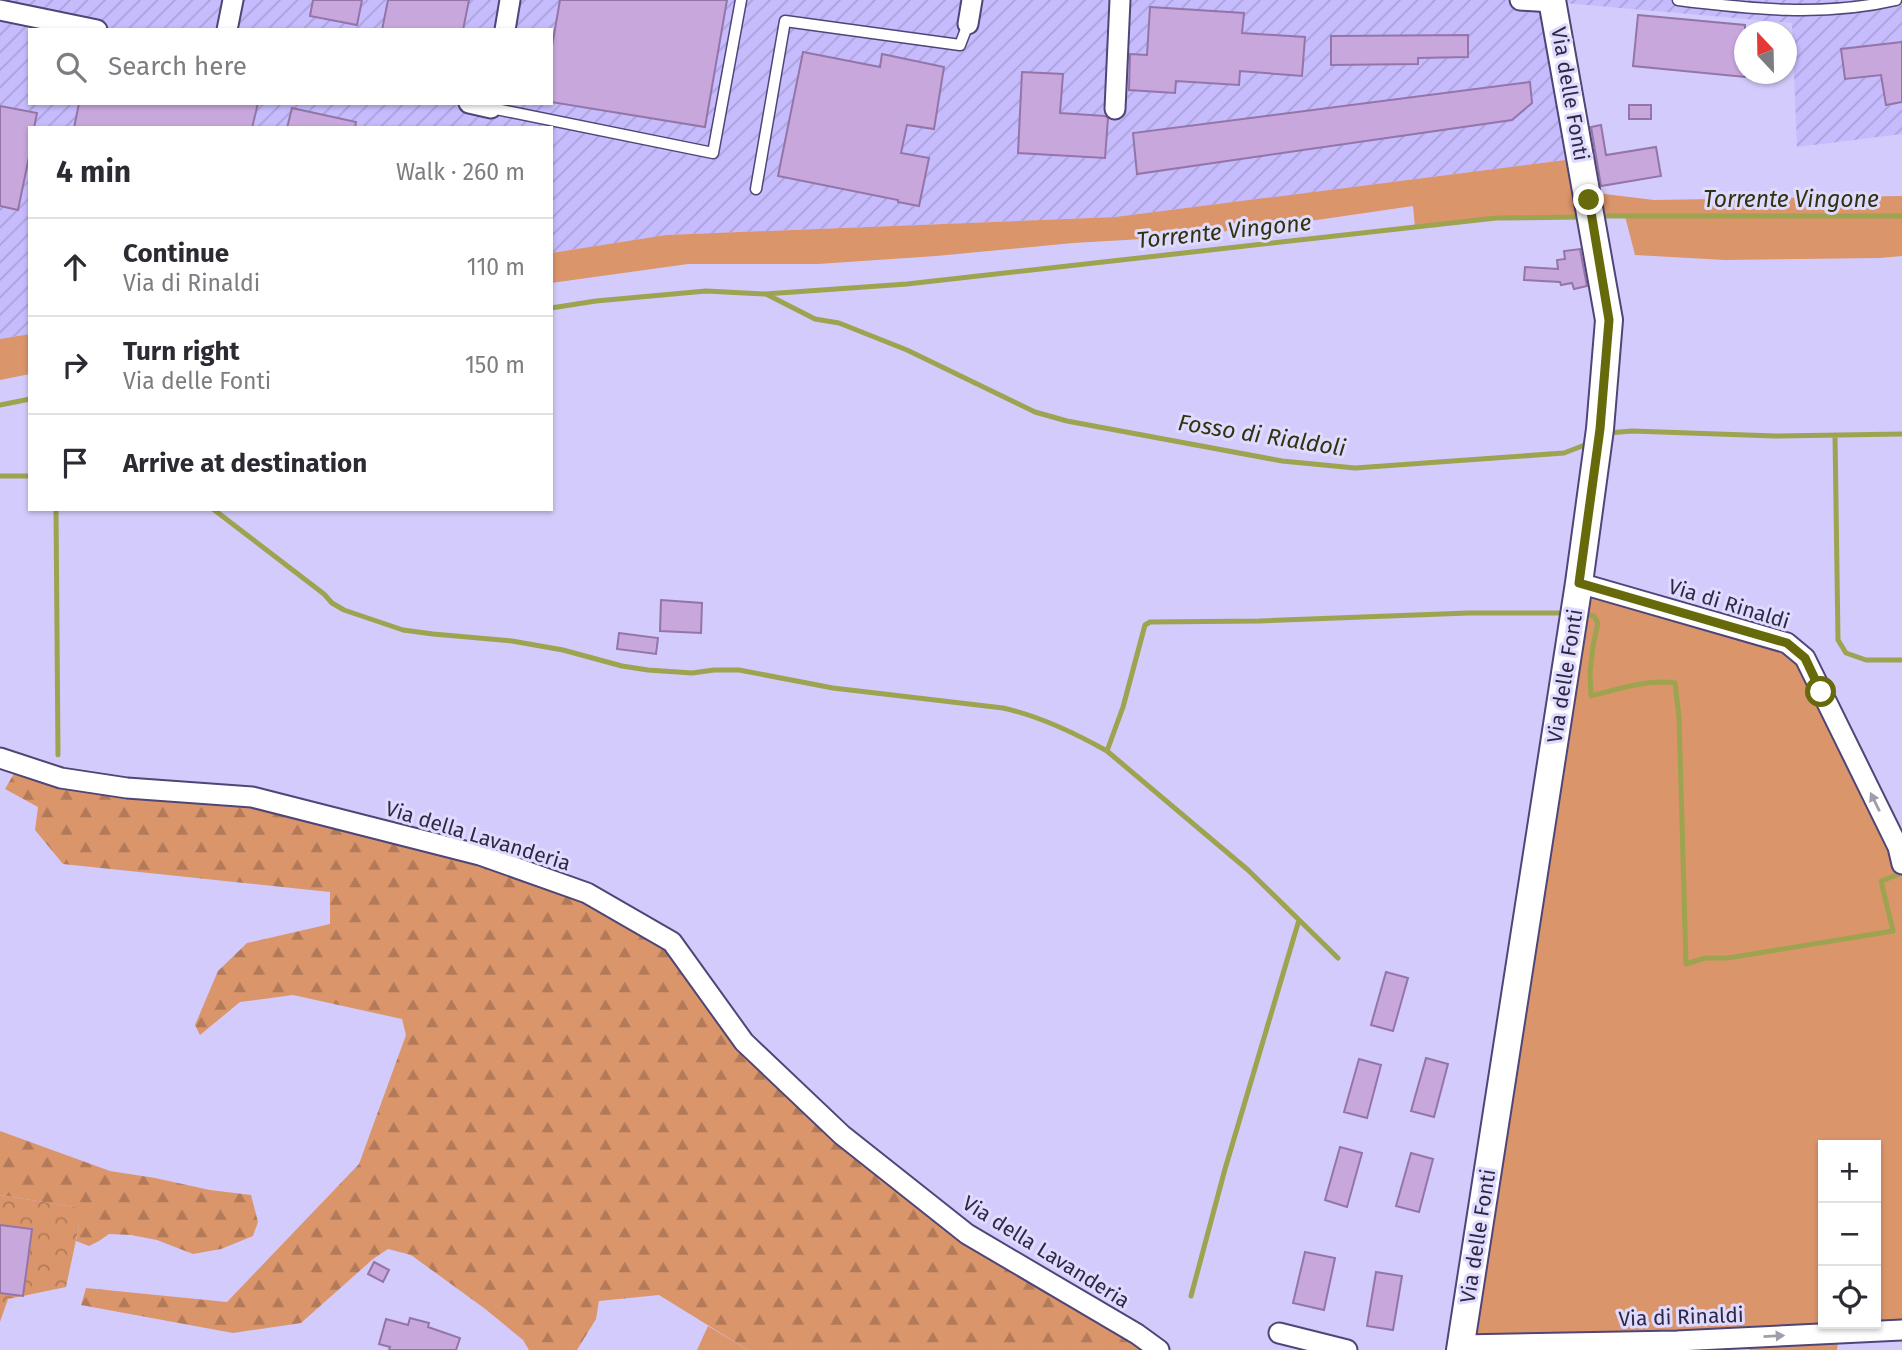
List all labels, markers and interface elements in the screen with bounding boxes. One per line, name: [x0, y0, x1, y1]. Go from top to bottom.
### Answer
north arrow: [1734, 21, 1797, 84]
street label: Via delle Fonti: [1545, 25, 1595, 163]
search box: [28, 28, 553, 105]
icon: search: [52, 48, 90, 86]
text: Search here: [108, 51, 247, 82]
text: 4 min: [56, 154, 131, 190]
text: Walk · 260 m: [396, 158, 525, 186]
route end: [1573, 184, 1604, 215]
water label: Torrente Vingone: [1703, 185, 1879, 213]
water label: Torrente Vingone: [1135, 208, 1313, 254]
text: Continue: [123, 238, 229, 269]
icon: ahead: [56, 248, 94, 286]
text: 110 m: [467, 253, 525, 281]
text: Via di Rinaldi: [123, 269, 260, 297]
text: Turn right: [123, 336, 240, 367]
icon: right: [56, 346, 94, 384]
text: 150 m: [465, 351, 525, 379]
text: Via delle Fonti: [123, 367, 271, 395]
water label: Fosso di Rialdoli: [1176, 408, 1348, 462]
icon: arrive: [56, 444, 94, 482]
text: Arrive at destination: [123, 448, 367, 479]
street label: Via di Rinaldi: [1665, 573, 1793, 635]
street label: Via delle Fonti: [1542, 607, 1588, 745]
route start: [1805, 676, 1836, 707]
one-way arrow: [1869, 792, 1881, 812]
street label: Via della Lavanderia: [382, 795, 574, 877]
map controls: [1818, 1140, 1881, 1329]
button: +: [1818, 1140, 1881, 1203]
street label: Via delle Fonti: [1455, 1167, 1501, 1305]
street label: Via della Lavanderia: [958, 1190, 1134, 1314]
button: −: [1818, 1203, 1881, 1266]
button: locate: [1818, 1266, 1881, 1329]
street label: Via di Rinaldi: [1618, 1302, 1744, 1332]
one-way arrow: [1763, 1330, 1785, 1341]

